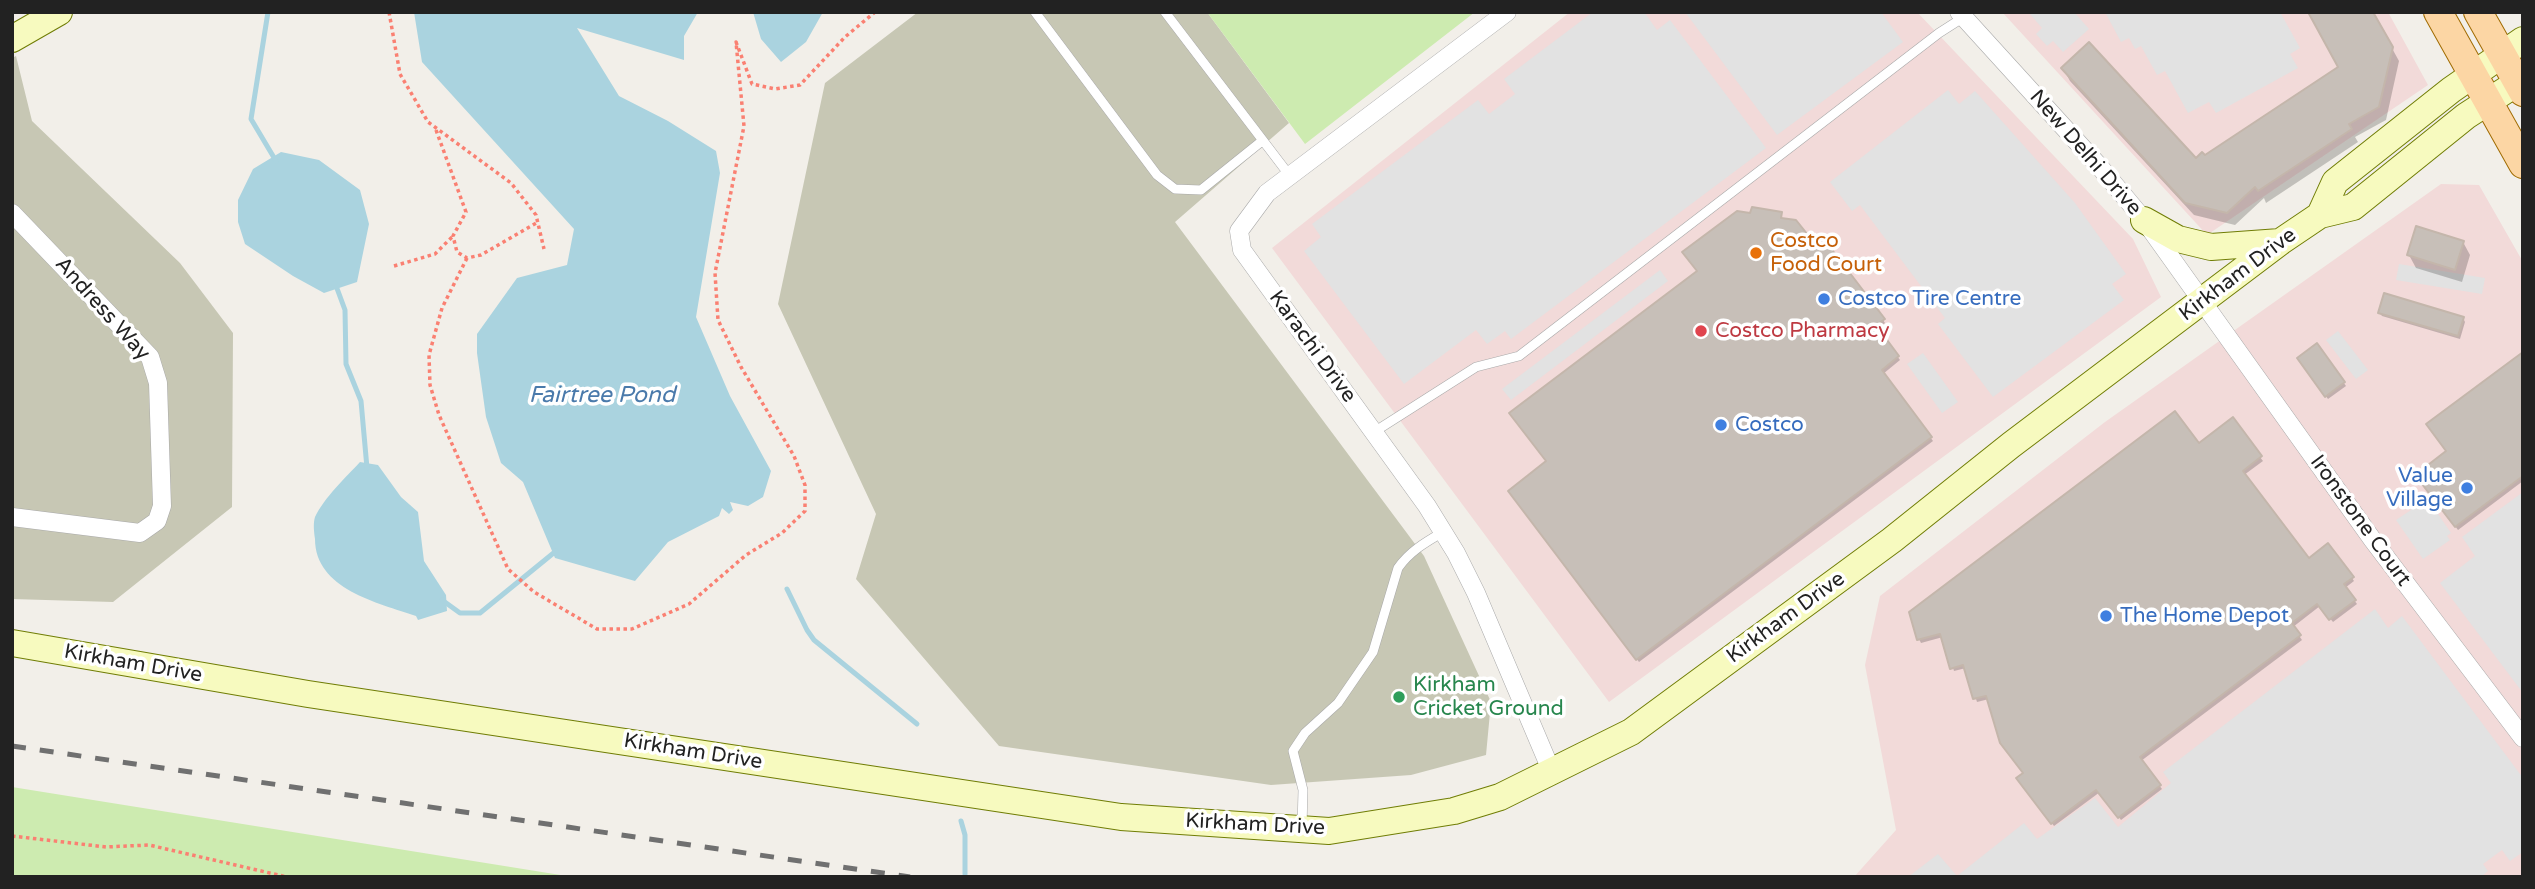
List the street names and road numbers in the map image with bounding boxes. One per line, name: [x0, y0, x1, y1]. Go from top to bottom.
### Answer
street label: New Delhi Drive: [2024, 85, 2146, 221]
street label: Kirkham Drive: [2175, 223, 2301, 327]
street label: Andress Way: [49, 252, 155, 366]
street label: Karachi Drive: [1263, 286, 1361, 408]
street label: Ironstone Court: [2304, 451, 2416, 591]
street label: Kirkham Drive: [1722, 567, 1850, 669]
street label: Kirkham Drive: [62, 639, 204, 689]
street label: Kirkham Drive: [622, 729, 764, 775]
street label: Kirkham Drive: [1185, 809, 1325, 841]

